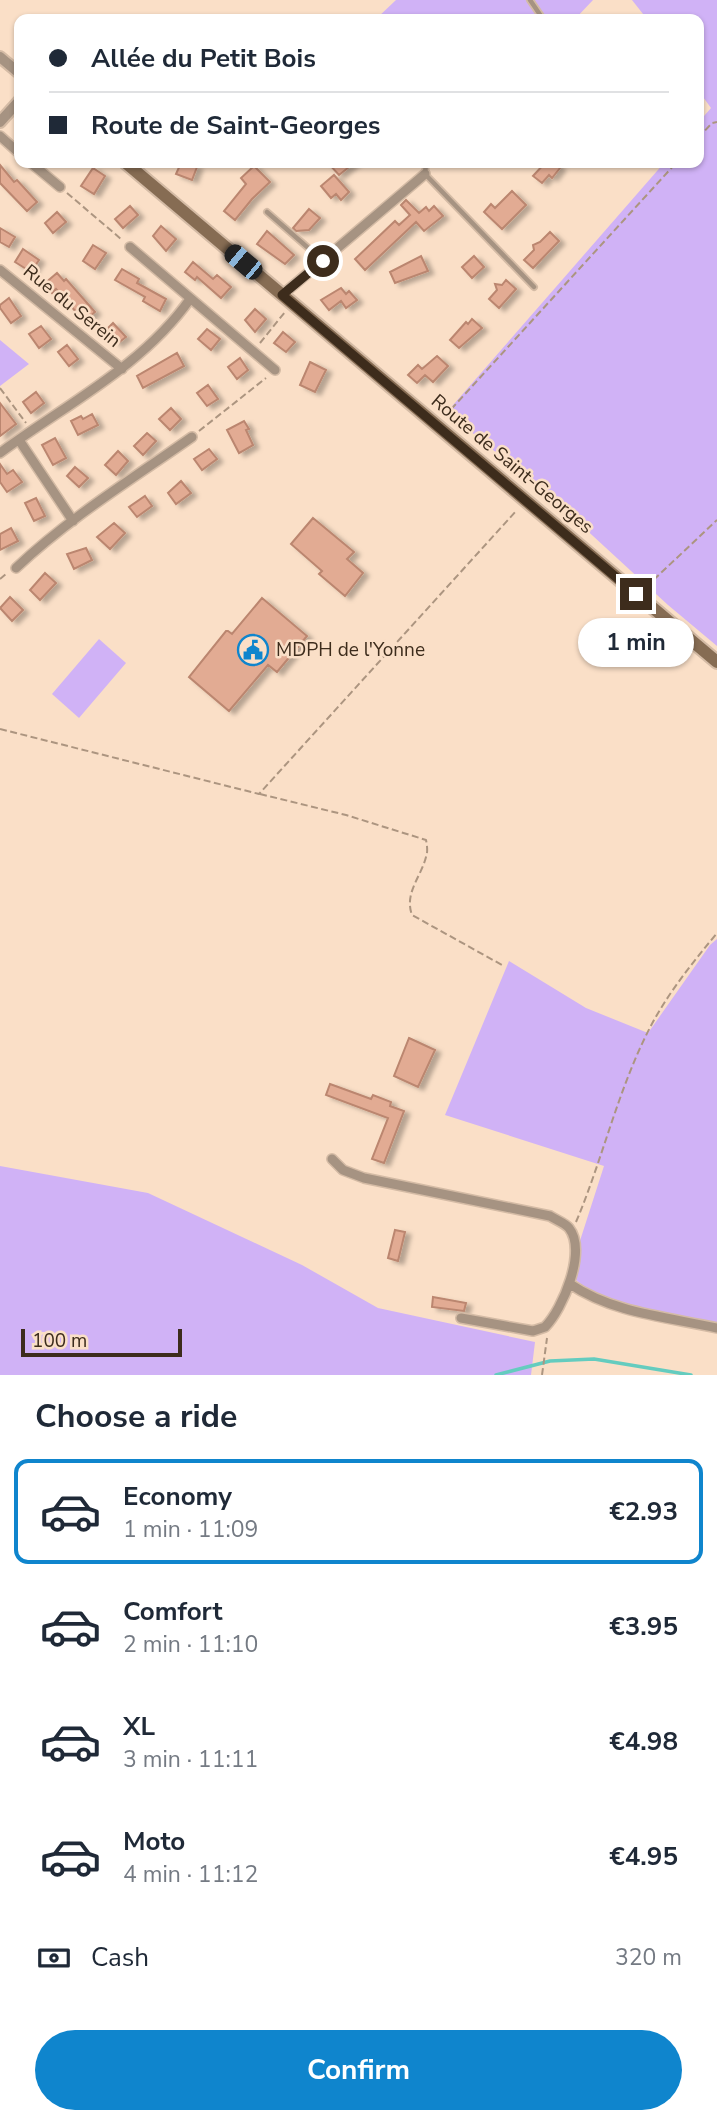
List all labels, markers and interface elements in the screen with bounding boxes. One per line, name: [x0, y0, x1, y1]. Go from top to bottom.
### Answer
text: Allée du Petit Bois: [91, 41, 316, 76]
text: Route de Saint-Georges: [91, 108, 380, 143]
car: [221, 240, 266, 284]
route start: [307, 245, 339, 277]
street label: Rue du Serein: [18, 259, 126, 353]
street label: Route de Saint-Georges: [425, 388, 599, 540]
route end: [620, 578, 652, 610]
callout: 1 min: [578, 618, 694, 668]
text: 1 min: [606, 627, 666, 658]
public building icon: MDPH de l'Yonne: [236, 633, 270, 667]
place label: MDPH de l'Yonne: [276, 637, 425, 663]
scale bar: [21, 1326, 182, 1358]
text: 100 m: [32, 1328, 87, 1354]
text: Choose a ride: [35, 1395, 237, 1438]
text: Economy: [123, 1479, 232, 1514]
icon: car: [39, 1480, 102, 1543]
text: €2.93: [609, 1494, 678, 1529]
text: 1 min · 11:09: [123, 1514, 258, 1545]
text: Comfort: [123, 1594, 223, 1629]
icon: car: [39, 1595, 102, 1658]
text: €3.95: [609, 1609, 678, 1644]
text: 2 min · 11:10: [123, 1629, 258, 1660]
text: XL: [123, 1709, 155, 1744]
icon: car: [39, 1710, 102, 1773]
text: €4.98: [609, 1724, 678, 1759]
text: 3 min · 11:11: [123, 1744, 258, 1775]
text: Moto: [123, 1824, 185, 1859]
icon: car: [39, 1825, 102, 1888]
text: €4.95: [609, 1839, 678, 1874]
text: 4 min · 11:12: [123, 1859, 258, 1890]
icon: cash: [35, 1939, 73, 1977]
text: Cash: [91, 1940, 149, 1975]
text: 320 m: [615, 1942, 682, 1973]
button: Confirm: [35, 2030, 682, 2110]

